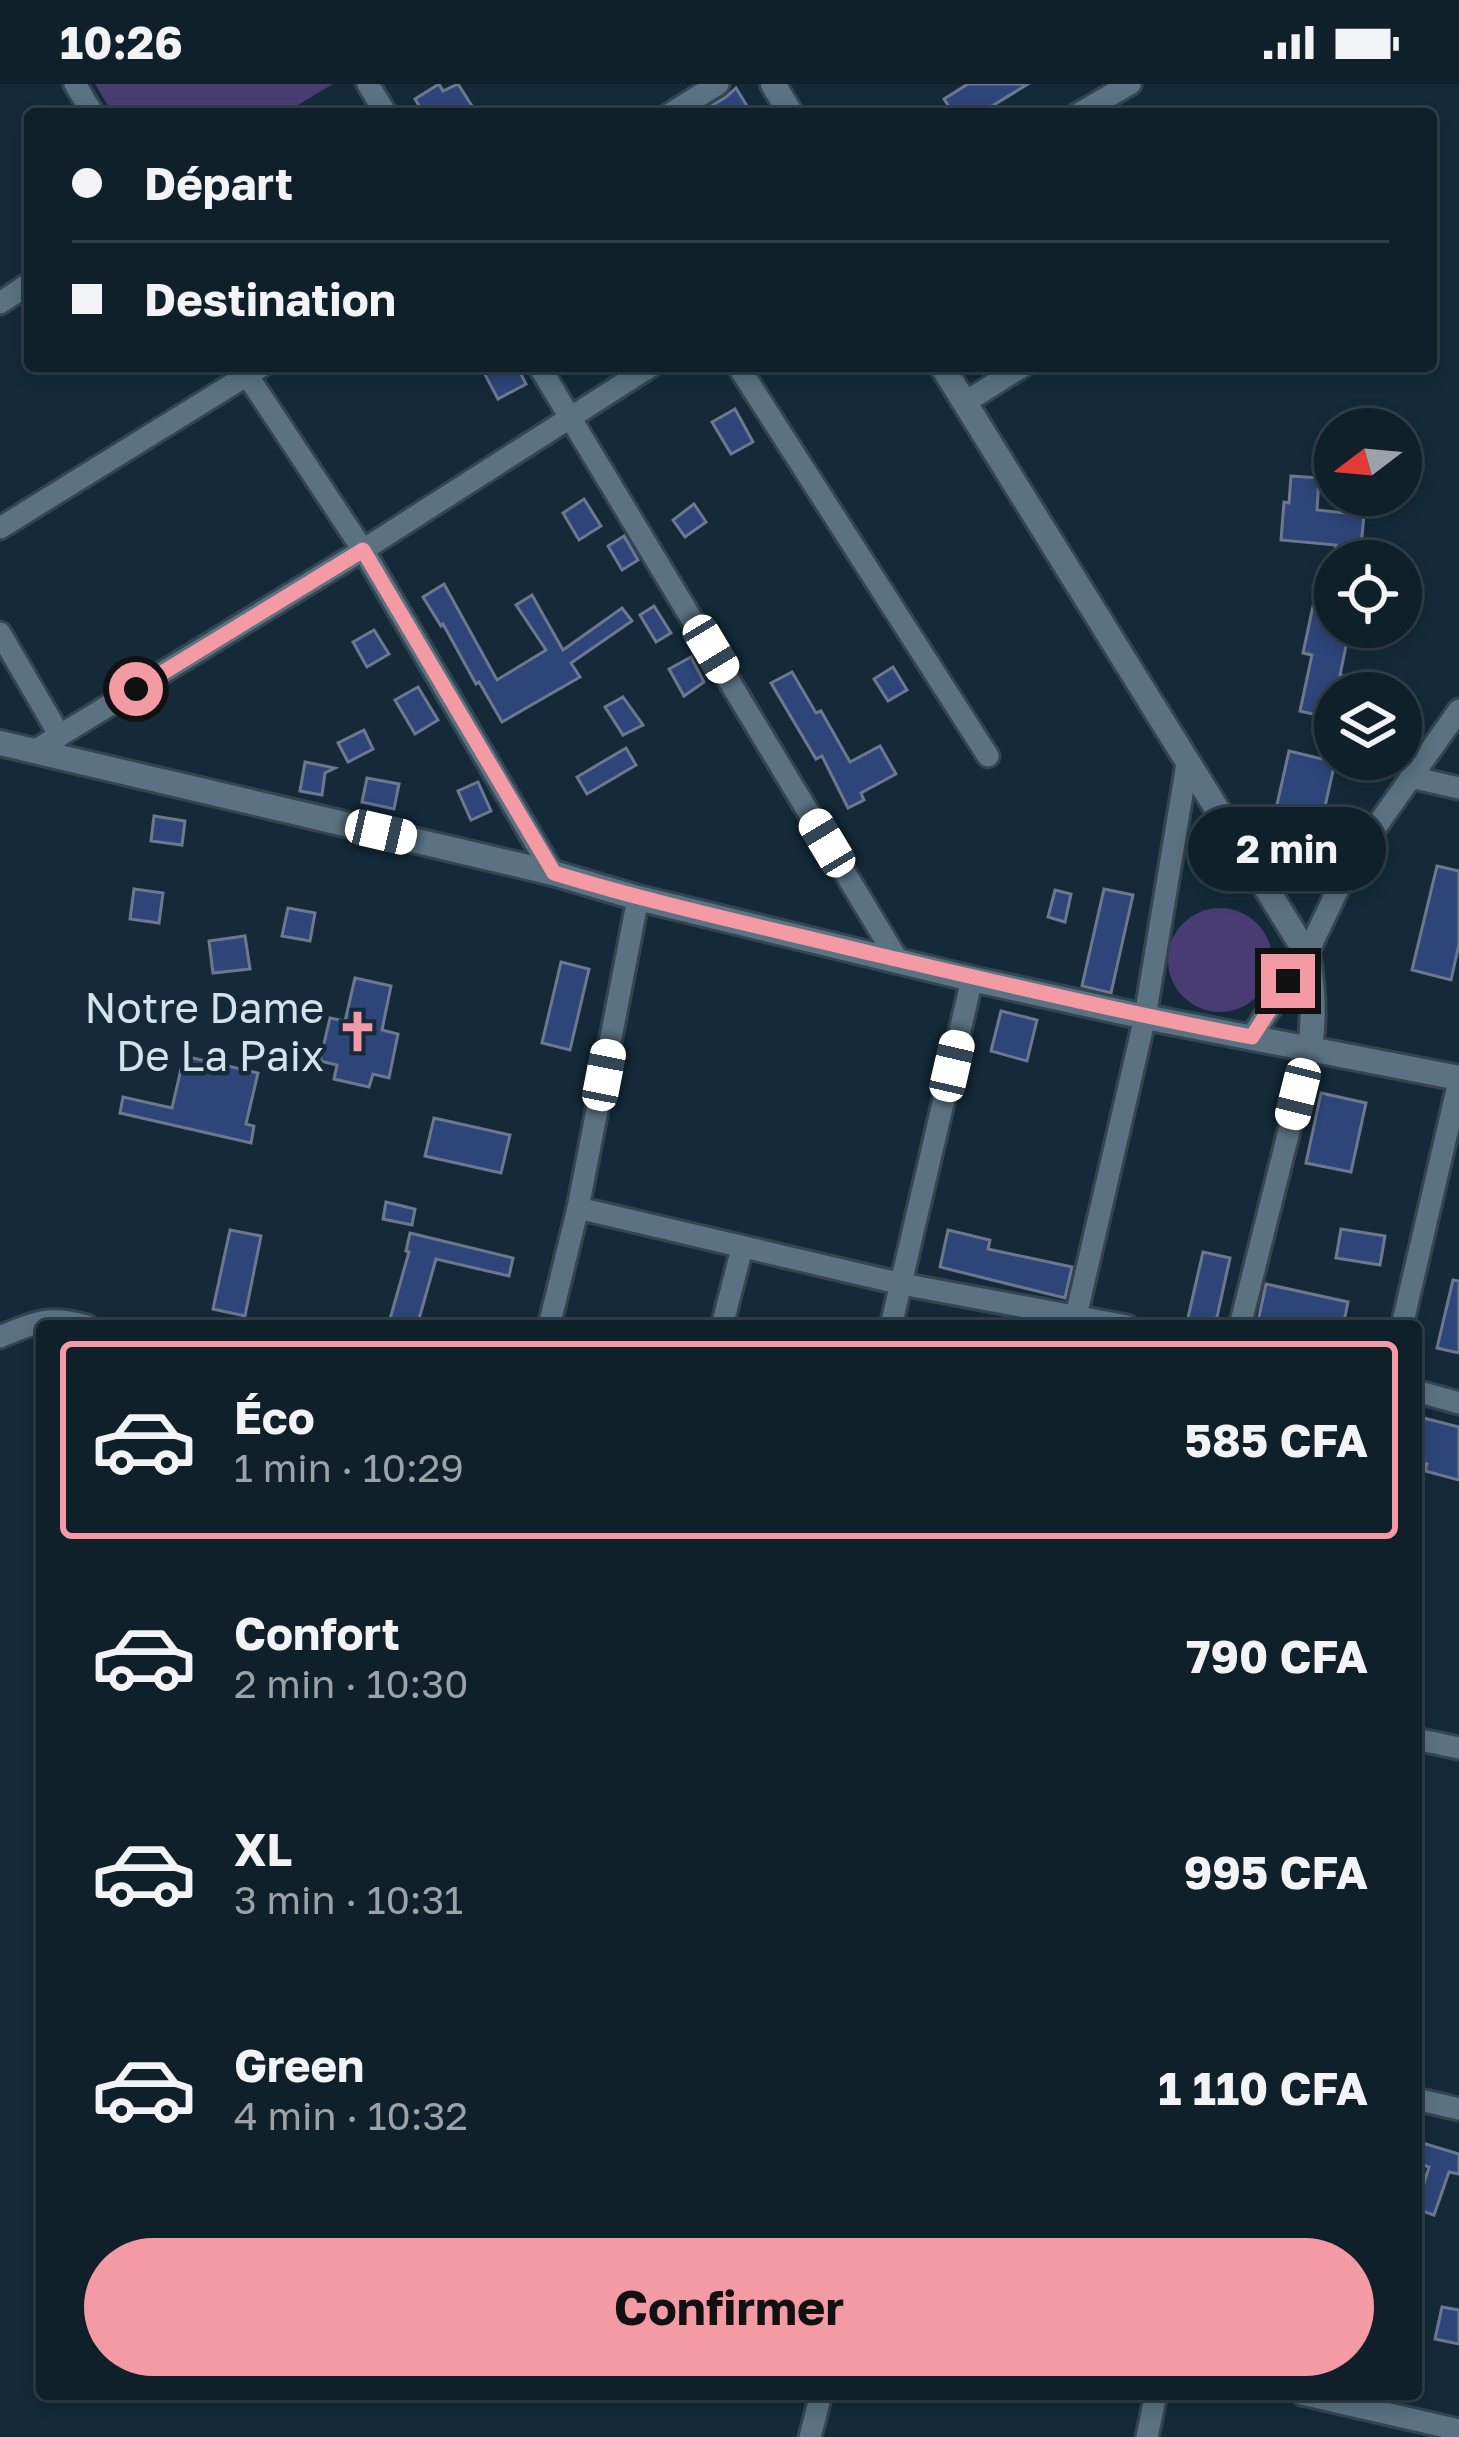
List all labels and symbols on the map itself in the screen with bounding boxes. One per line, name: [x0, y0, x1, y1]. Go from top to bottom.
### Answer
north arrow: [1314, 408, 1422, 516]
car: [677, 609, 745, 689]
route start: [109, 662, 163, 716]
car: [793, 803, 861, 883]
car: [342, 806, 420, 858]
callout: 2 min: [1189, 807, 1387, 891]
route end: [1261, 954, 1315, 1008]
place label: Notre Dame De La Paix: [85, 982, 324, 1080]
church icon: Notre Dame De La Paix: [335, 1009, 381, 1055]
car: [926, 1027, 978, 1105]
car: [579, 1036, 629, 1114]
car: [1272, 1055, 1324, 1133]

